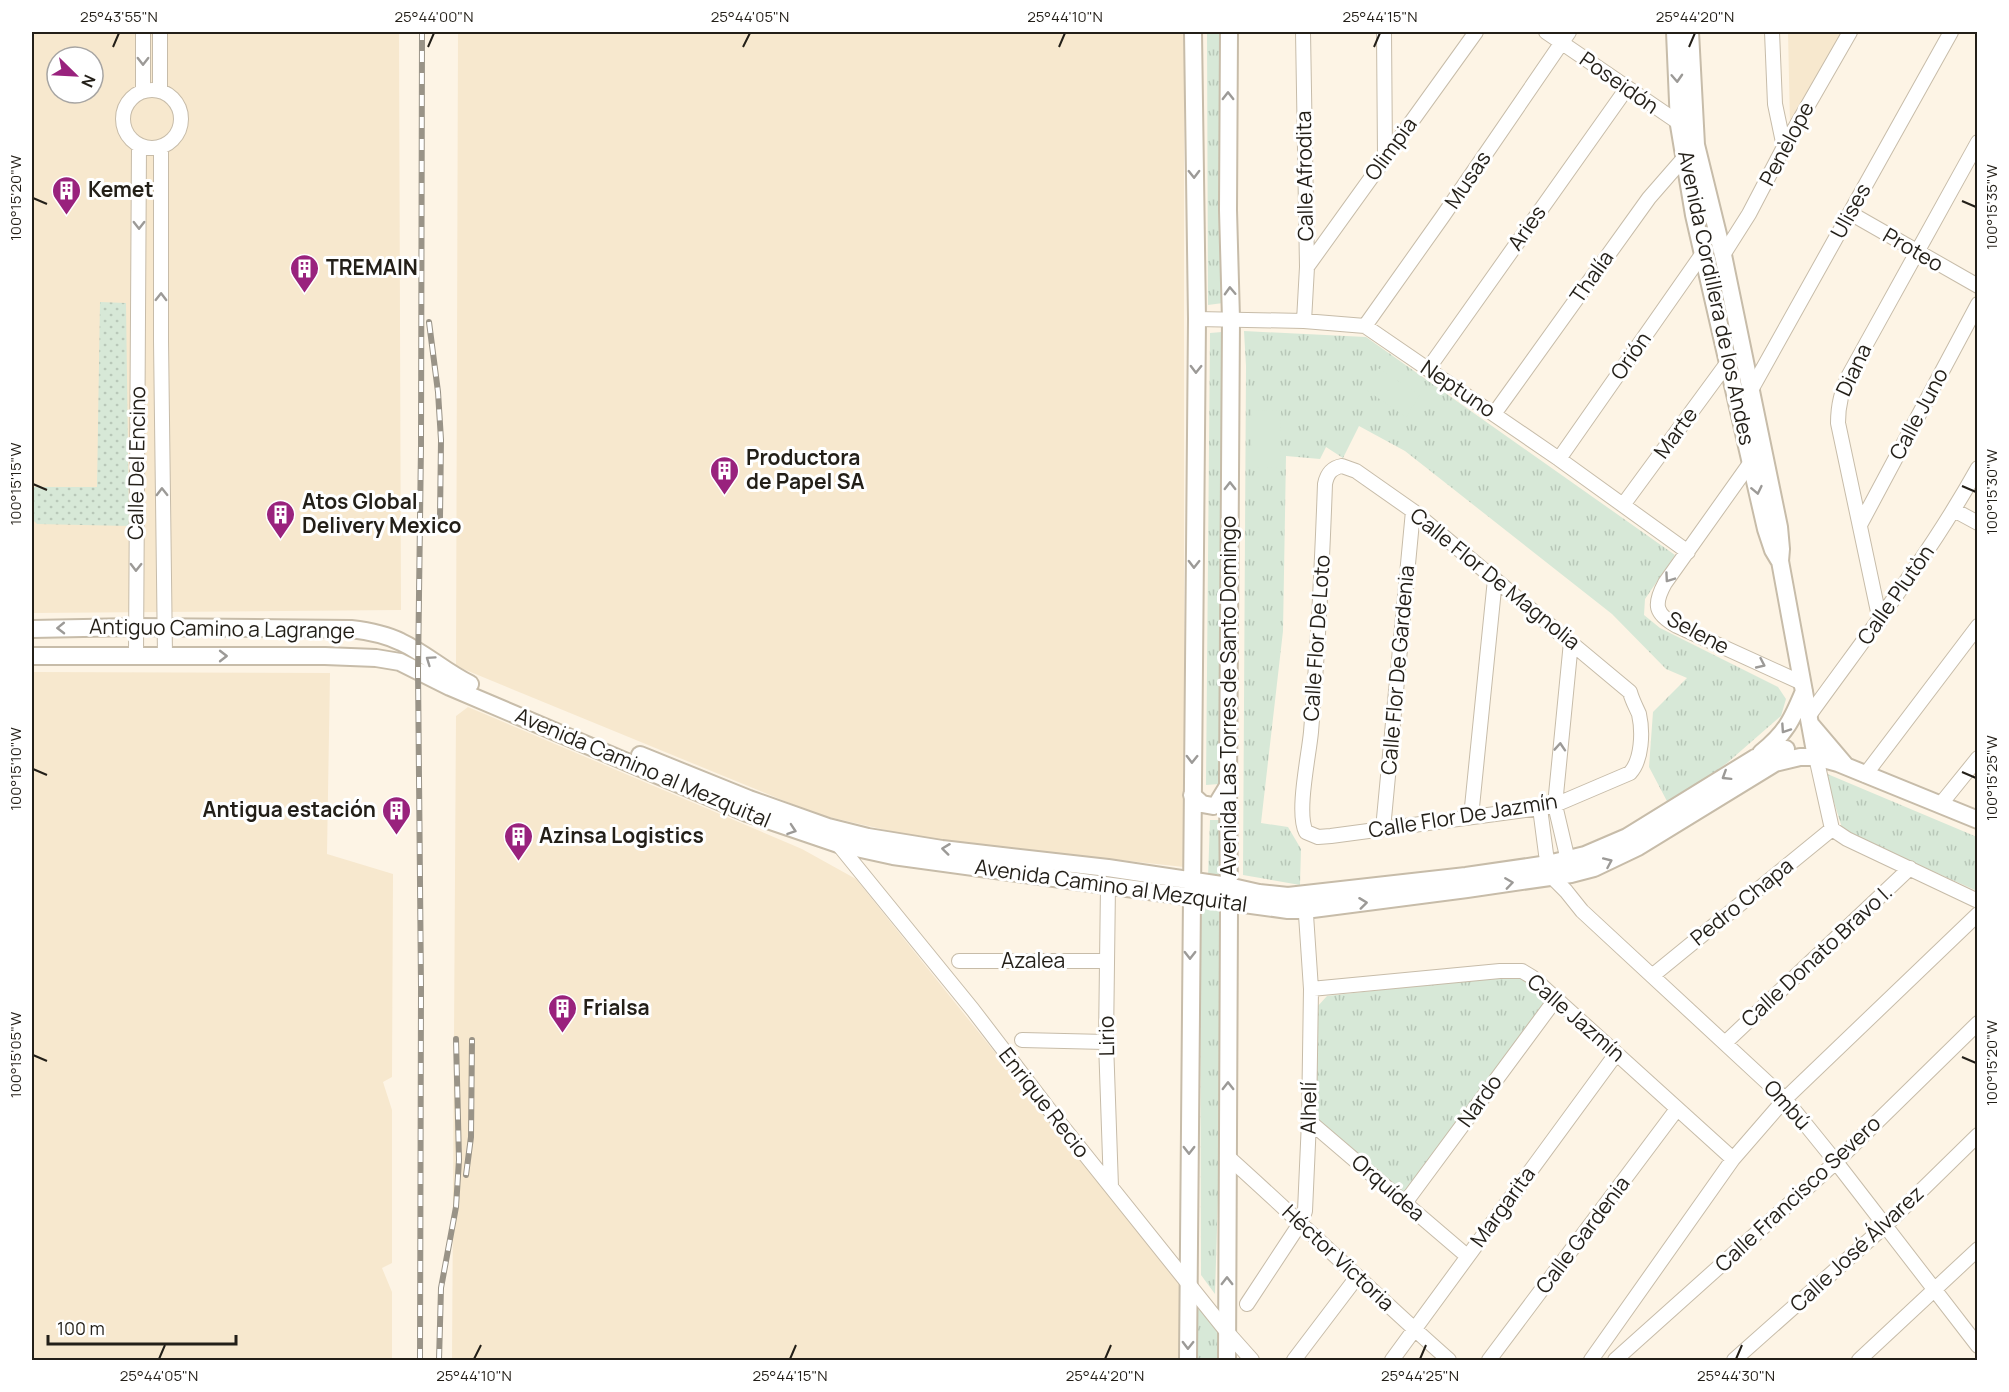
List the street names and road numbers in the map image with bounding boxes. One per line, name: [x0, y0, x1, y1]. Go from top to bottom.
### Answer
street label: Poseidón: [1574, 45, 1665, 120]
street label: Penèlope: [1752, 97, 1820, 190]
street label: Calle Afrodita: [1289, 111, 1319, 241]
street label: Olimpia: [1358, 111, 1423, 186]
street label: Musas: [1438, 145, 1497, 214]
street label: Avenida Cordillera de los Andes: [1672, 148, 1762, 448]
street label: Ulises: [1824, 178, 1877, 243]
street label: Aries: [1501, 199, 1552, 256]
street label: Proteo: [1878, 221, 1949, 278]
street label: Thalía: [1563, 245, 1619, 308]
street label: Orión: [1604, 326, 1657, 385]
street label: Diana: [1829, 339, 1877, 400]
street label: Neptuno: [1416, 353, 1501, 423]
street label: Calle Juno: [1882, 363, 1954, 464]
street label: Calle Del Encino: [121, 386, 151, 540]
street label: Marte: [1647, 401, 1703, 464]
street label: Calle Flor De Magnolia: [1405, 501, 1587, 656]
street label: Avenida Las Torres de Santo Domingo: [1214, 516, 1242, 876]
street label: Calle Plutòn: [1850, 539, 1940, 650]
street label: Calle Flor De Loto: [1296, 554, 1336, 722]
street label: Calle Flor De Gardenia: [1374, 564, 1420, 776]
street label: Selene: [1662, 604, 1735, 660]
street label: Antiguo Camino a Lagrange: [89, 612, 355, 644]
street label: Avenida Camino al Mezquital: [511, 701, 775, 834]
street label: Calle Flor De Jazmín: [1366, 786, 1559, 844]
street label: Pedro Chapa: [1684, 851, 1799, 951]
street label: Avenida Camino al Mezquital: [973, 852, 1249, 918]
street label: Calle Donato Bravo I.: [1735, 878, 1898, 1033]
street label: Azalea: [1001, 946, 1065, 974]
street label: Calle Jazmín: [1522, 967, 1631, 1067]
street label: Lirio: [1092, 1016, 1120, 1057]
street label: Enrique Recio: [993, 1042, 1097, 1163]
street label: Nardo: [1451, 1069, 1508, 1132]
street label: Ombú: [1758, 1073, 1818, 1135]
street label: Alhelí: [1294, 1081, 1322, 1135]
street label: Calle Francisco Severo: [1708, 1109, 1886, 1278]
street label: Orquídea: [1346, 1148, 1431, 1227]
street label: Margarita: [1463, 1161, 1541, 1252]
street label: Calle Gardenia: [1529, 1170, 1636, 1299]
street label: Calle José Álvarez: [1783, 1179, 1929, 1318]
street label: Héctor Victoria: [1277, 1198, 1401, 1317]

